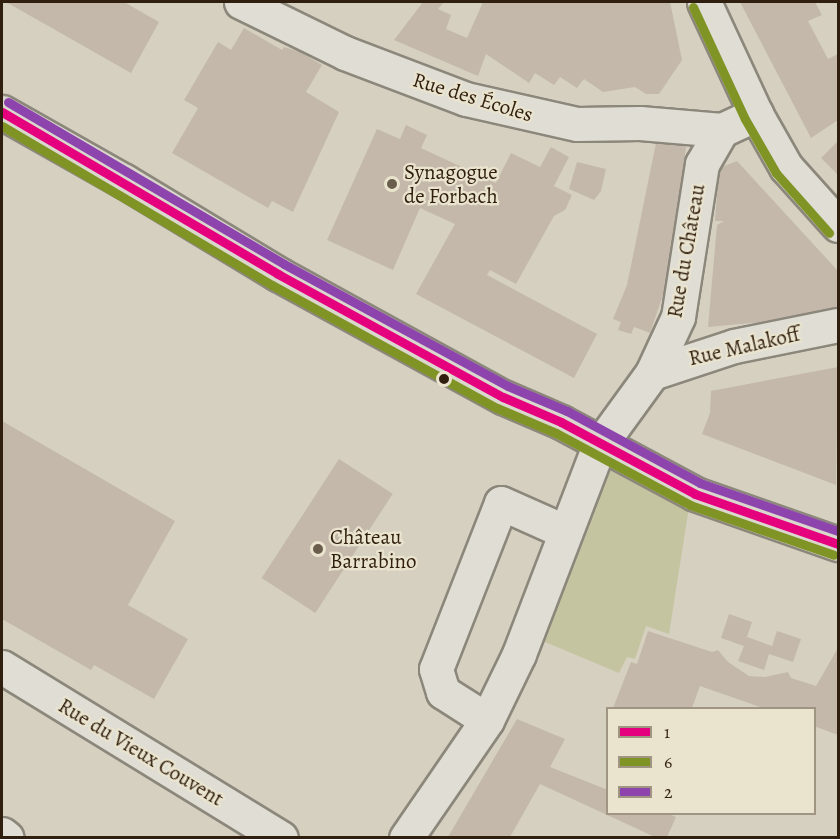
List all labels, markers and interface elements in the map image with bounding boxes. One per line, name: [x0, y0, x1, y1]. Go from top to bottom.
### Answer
street label: Rue des Écoles: [410, 67, 536, 127]
place label: Synagogue de Forbach: [404, 159, 498, 209]
marker: Synagogue de Forbach: [385, 177, 399, 191]
street label: Rue du Château: [662, 182, 710, 320]
street label: Rue Malakoff: [686, 321, 802, 371]
unlabelled marker: [438, 373, 450, 385]
place label: Château Barrabino: [330, 524, 417, 574]
marker: Château Barrabino: [311, 542, 325, 556]
street label: Rue du Vieux Couvent: [54, 693, 228, 811]
legend: [606, 707, 816, 815]
text: 1: [664, 720, 670, 744]
text: 6: [664, 750, 672, 774]
text: 2: [664, 780, 673, 804]

